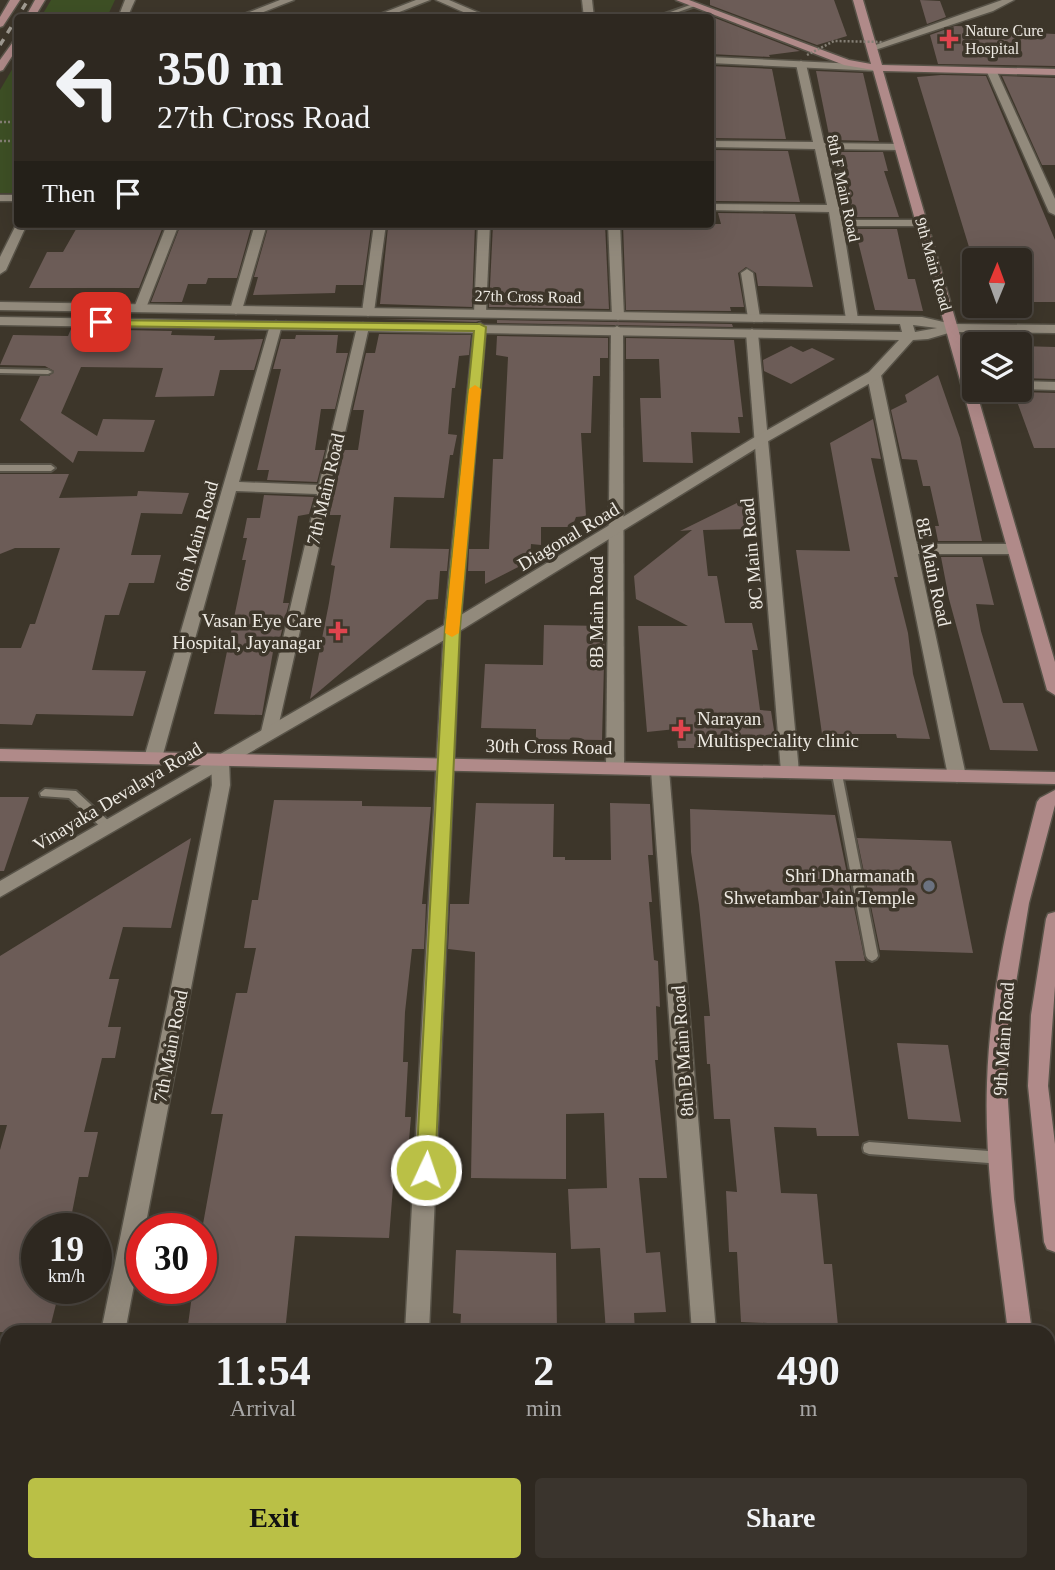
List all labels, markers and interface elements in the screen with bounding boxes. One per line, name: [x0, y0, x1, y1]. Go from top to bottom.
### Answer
place label: Nature Cure Hospital: [965, 22, 1044, 58]
marker: Nature Cure Hospital: [939, 29, 959, 49]
text: 350 m: [157, 41, 284, 96]
icon: left: [42, 42, 133, 133]
text: 27th Cross Road: [157, 99, 370, 135]
street label: 8th F Main Road: [824, 133, 863, 243]
icon: arrive: [109, 175, 147, 213]
text: Then: [42, 179, 95, 208]
street label: 9th Main Road: [912, 216, 955, 313]
north arrow: [962, 248, 1032, 318]
map controls: [962, 248, 1032, 402]
street label: 27th Cross Road: [475, 287, 581, 306]
pin: [71, 292, 131, 352]
icon: arrive: [82, 303, 120, 341]
button: layers: [962, 332, 1032, 402]
street label: 7th Main Road: [302, 431, 349, 547]
street label: 6th Main Road: [171, 478, 222, 594]
street label: 8C Main Road: [736, 497, 767, 611]
street label: Diagonal Road: [514, 498, 623, 575]
street label: 8E Main Road: [912, 516, 955, 629]
street label: 8B Main Road: [586, 556, 607, 668]
place label: Vasan Eye Care Hospital, Jayanagar: [172, 610, 323, 653]
marker: Vasan Eye Care Hospital, Jayanagar: [328, 621, 348, 641]
place label: Narayan Multispeciality clinic: [697, 708, 859, 751]
marker: Narayan Multispeciality clinic: [671, 719, 691, 739]
street label: 30th Cross Road: [485, 735, 613, 758]
street label: Vinayaka Devalaya Road: [29, 737, 206, 855]
place label: Shri Dharmanath Shwetambar Jain Temple: [724, 865, 916, 908]
marker: Shri Dharmanath Shwetambar Jain Temple: [921, 878, 937, 894]
street label: 9th Main Road: [989, 981, 1018, 1097]
street label: 8th B Main Road: [667, 984, 698, 1117]
street label: 7th Main Road: [149, 988, 192, 1104]
position arrow: [389, 1133, 463, 1207]
speed limit sign: 30: [126, 1213, 217, 1304]
text: 19: [49, 1230, 84, 1269]
text: km/h: [48, 1266, 85, 1286]
text: 11:54: [215, 1348, 311, 1394]
text: 2: [533, 1348, 554, 1394]
text: 490: [777, 1348, 840, 1394]
text: Arrival: [230, 1396, 296, 1421]
text: min: [526, 1396, 562, 1421]
text: m: [799, 1396, 817, 1421]
button: Exit: [28, 1478, 521, 1558]
button: Share: [535, 1478, 1027, 1558]

